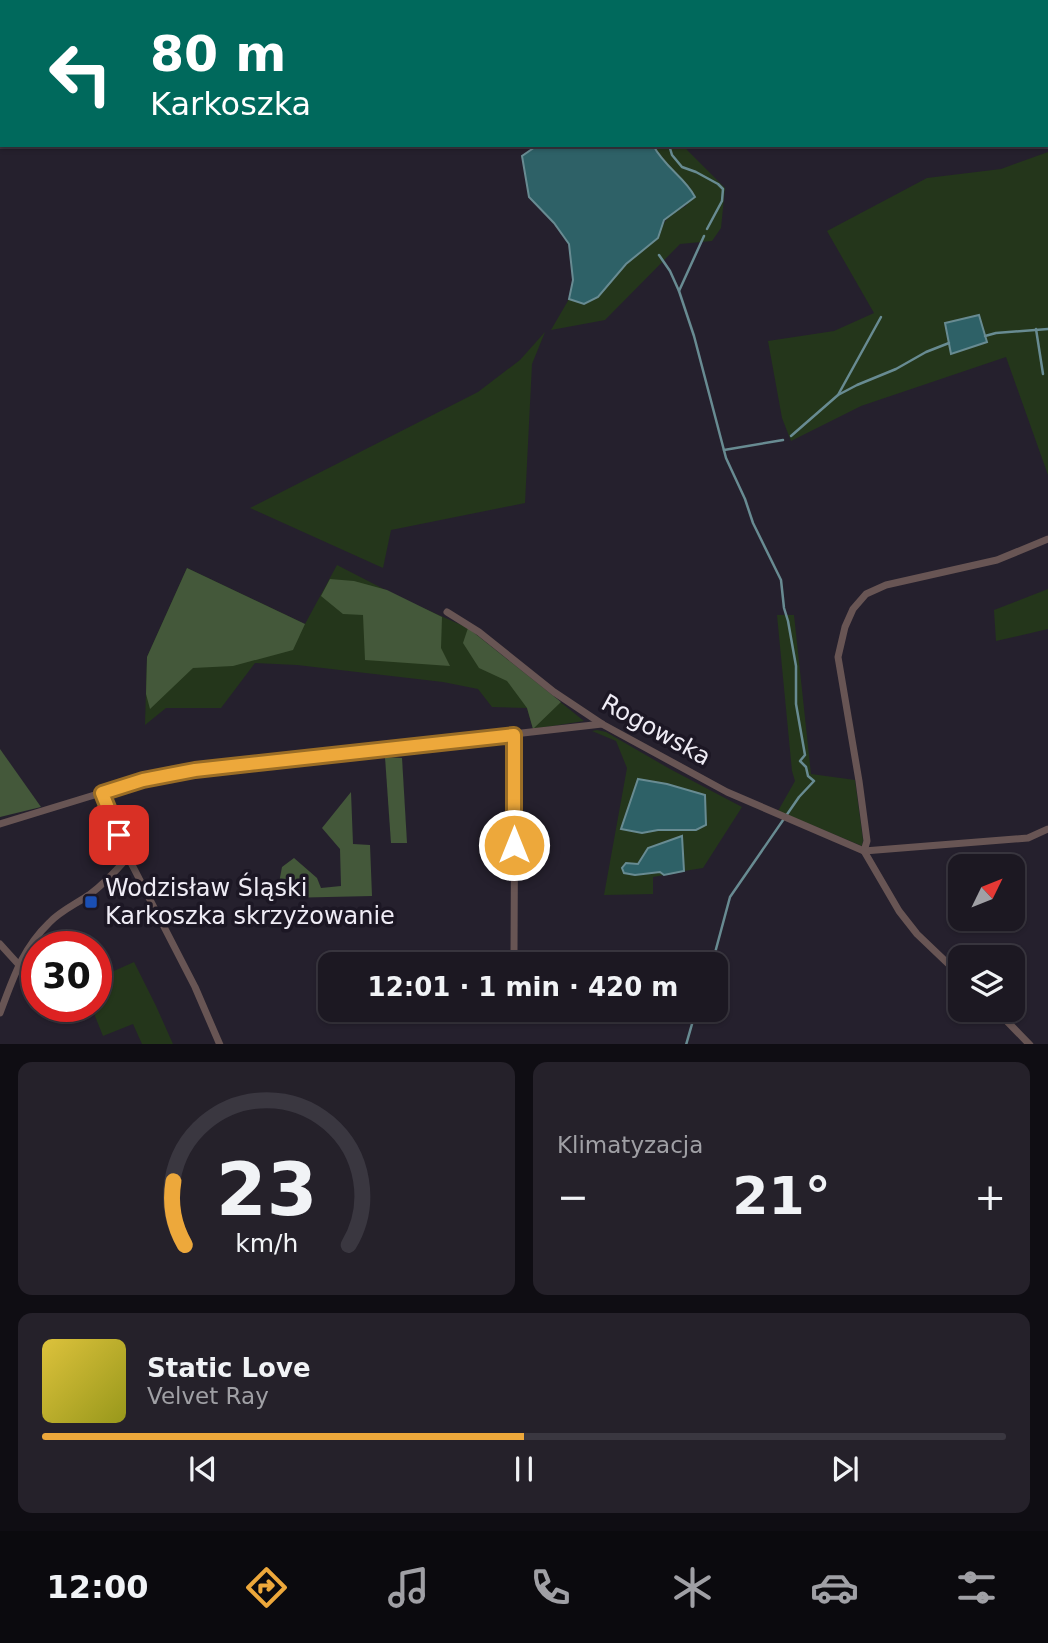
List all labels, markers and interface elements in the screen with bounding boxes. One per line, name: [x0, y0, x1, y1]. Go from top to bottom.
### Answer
text: 80 m: [150, 26, 286, 83]
icon: left: [35, 28, 126, 119]
text: Karkoszka: [150, 85, 311, 123]
street label: Rogowska: [597, 689, 715, 771]
pin: [89, 805, 149, 865]
position arrow: [477, 808, 551, 882]
icon: arrive: [100, 816, 138, 854]
north arrow: [948, 854, 1026, 931]
map controls: [948, 854, 1025, 1022]
place label: Wodzisław Śląski Karkoszka skrzyżowanie: [105, 872, 395, 930]
marker: Wodzisław Śląski Karkoszka skrzyżowanie: [83, 894, 99, 910]
speed limit sign: 30: [21, 931, 112, 1022]
button: layers: [948, 945, 1025, 1022]
text: 12:01 · 1 min · 420 m: [368, 972, 678, 1002]
text: Klimatyzacja: [557, 1132, 703, 1158]
text: 23: [216, 1147, 317, 1232]
text: 21°: [732, 1166, 831, 1226]
text: −: [557, 1175, 589, 1219]
text: +: [974, 1175, 1006, 1219]
text: km/h: [235, 1228, 298, 1257]
text: Static Love: [147, 1353, 311, 1383]
text: Velvet Ray: [147, 1383, 269, 1409]
icon: previous: [184, 1450, 222, 1488]
icon: pause: [505, 1450, 543, 1488]
icon: next: [826, 1450, 864, 1488]
icon: directions: [242, 1563, 291, 1612]
icon: music: [384, 1563, 433, 1612]
icon: phone: [526, 1563, 575, 1612]
icon: climate: [668, 1563, 717, 1612]
icon: car: [810, 1563, 859, 1612]
icon: filters: [952, 1563, 1001, 1612]
text: 12:00: [47, 1568, 148, 1606]

